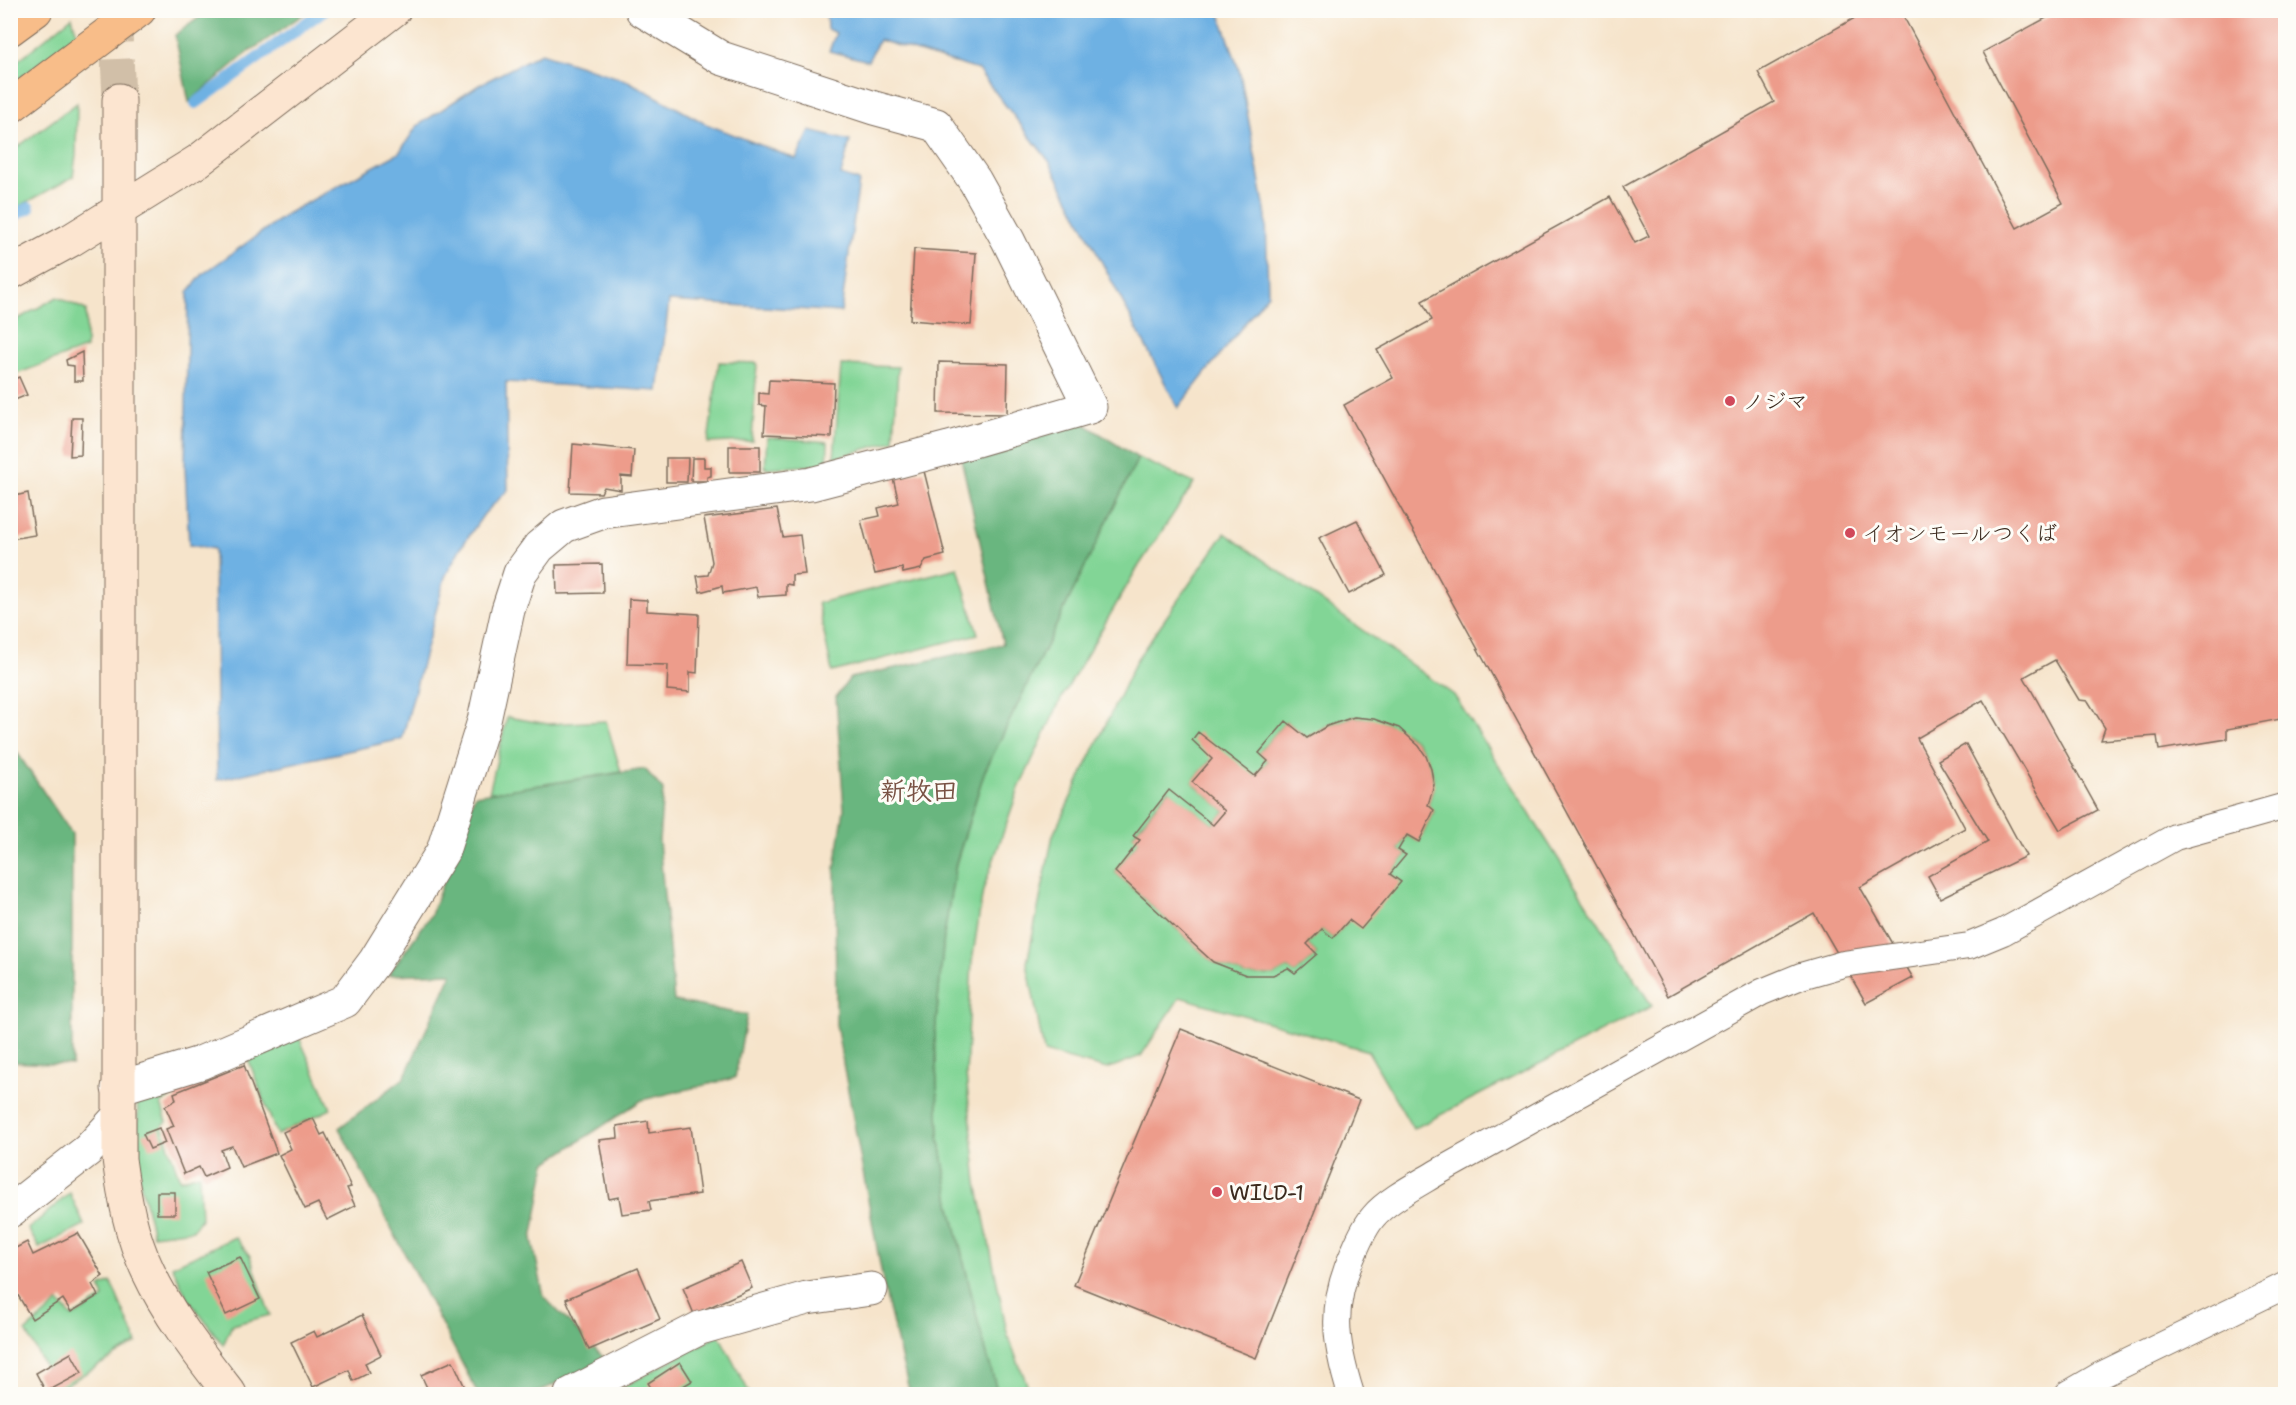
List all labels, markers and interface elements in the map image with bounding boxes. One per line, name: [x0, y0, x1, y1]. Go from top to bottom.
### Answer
place label: ノジマ: [1742, 387, 1808, 416]
marker: ノジマ: [1723, 394, 1737, 408]
place label: イオンモールつくば: [1862, 519, 2058, 548]
marker: イオンモールつくば: [1843, 526, 1857, 540]
district label: 新牧田: [880, 773, 958, 808]
place label: WILD-1: [1229, 1178, 1304, 1207]
marker: WILD-1: [1210, 1185, 1224, 1199]

